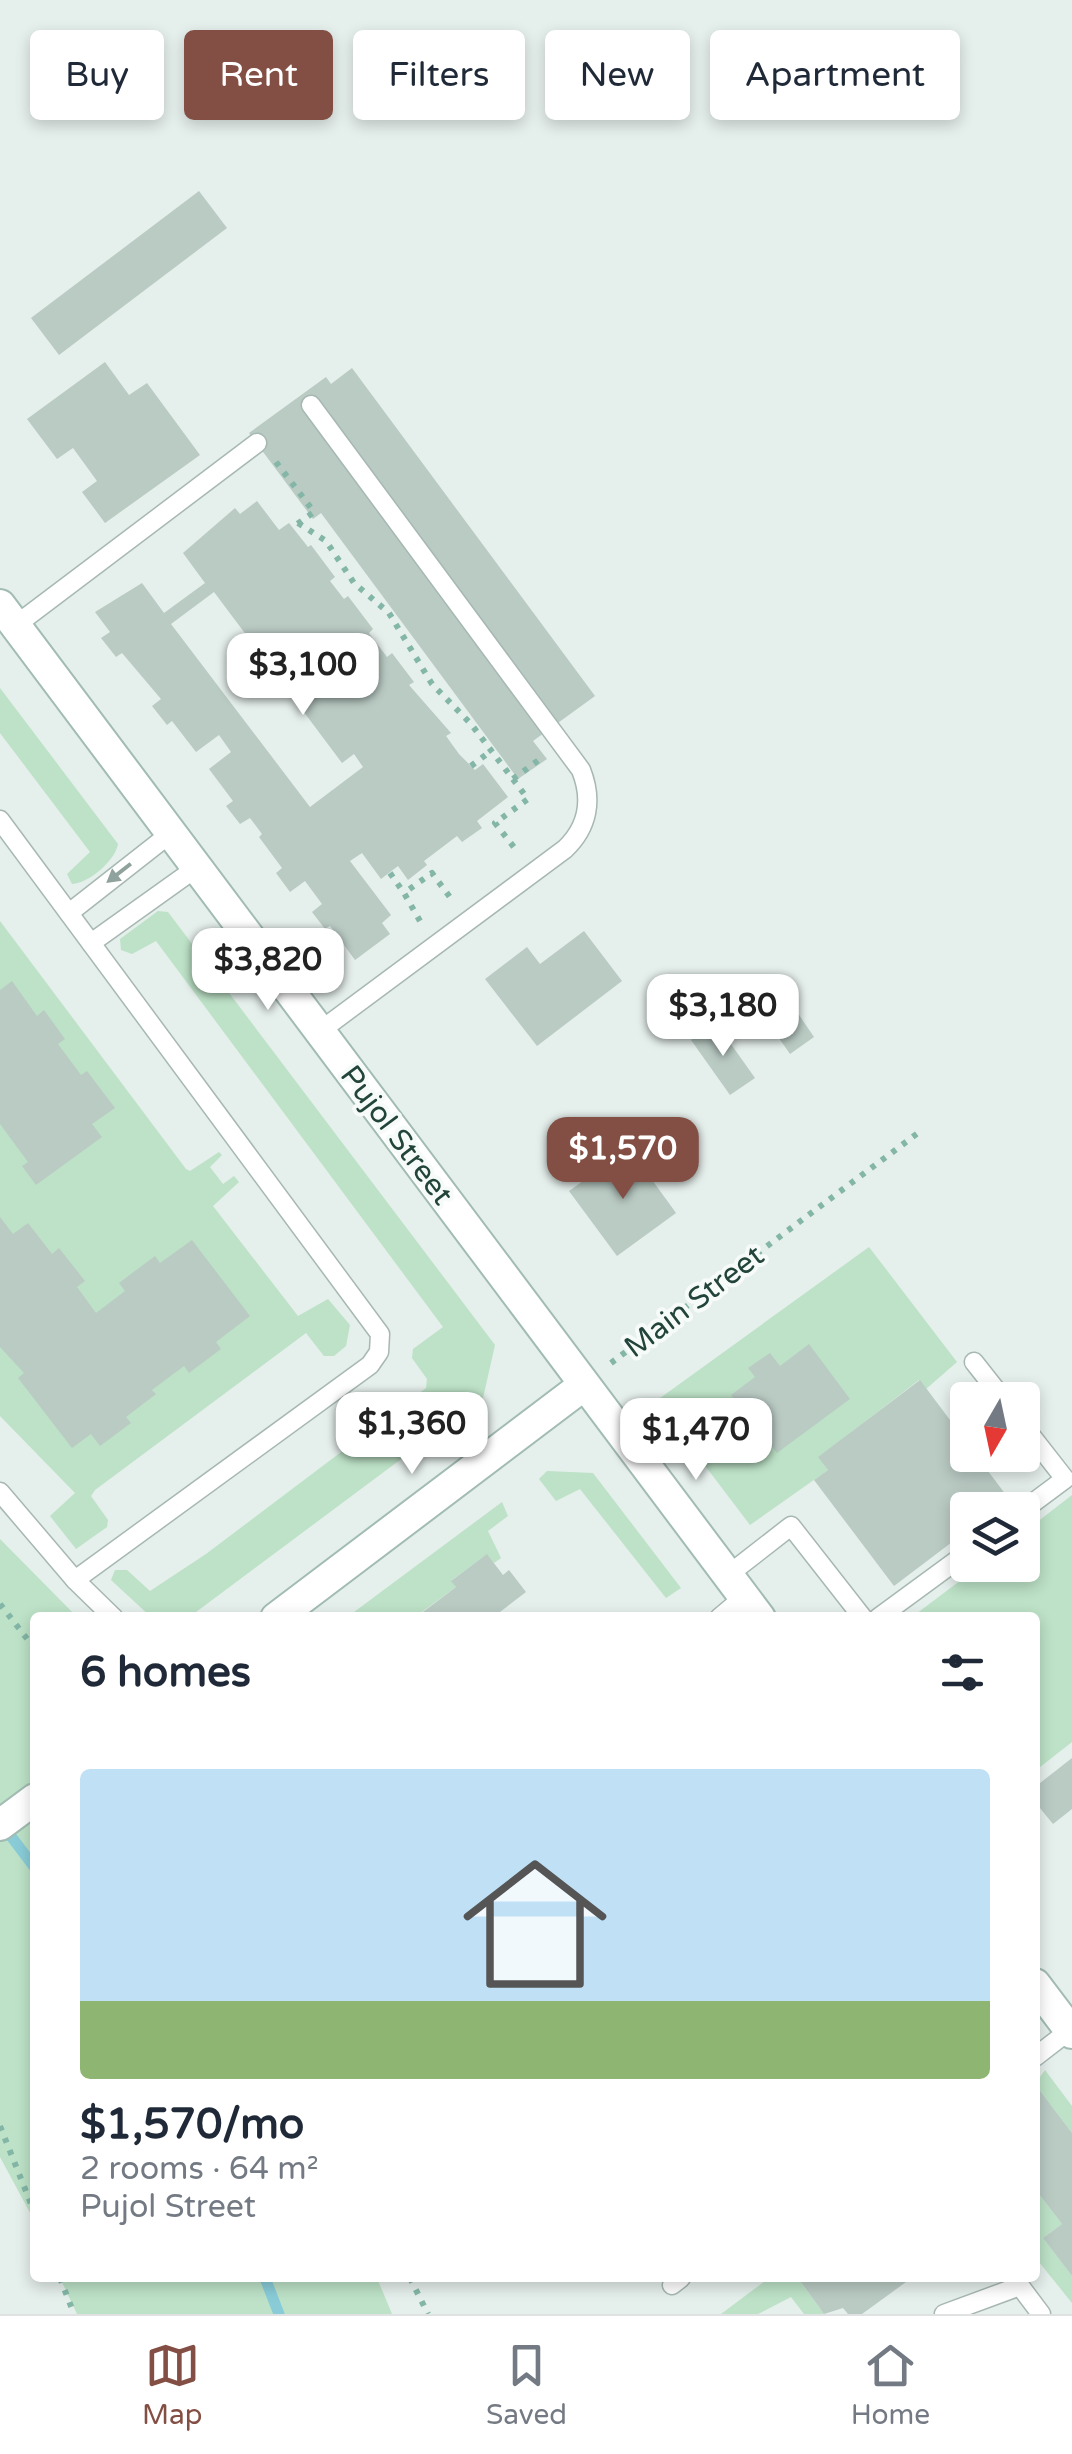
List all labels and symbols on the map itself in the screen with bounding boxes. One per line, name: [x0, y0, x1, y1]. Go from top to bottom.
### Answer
pin: $3,100: [222, 633, 384, 718]
one-way arrow: [107, 862, 132, 883]
pin: $3,820: [187, 928, 349, 1013]
pin: $3,180: [642, 974, 804, 1059]
street label: Pujol Street: [332, 1058, 461, 1212]
pin: $1,570: [542, 1117, 704, 1202]
street label: Main Street: [617, 1237, 771, 1366]
north arrow: [950, 1382, 1040, 1472]
pin: $1,360: [331, 1392, 493, 1477]
pin: $1,470: [615, 1398, 777, 1483]

